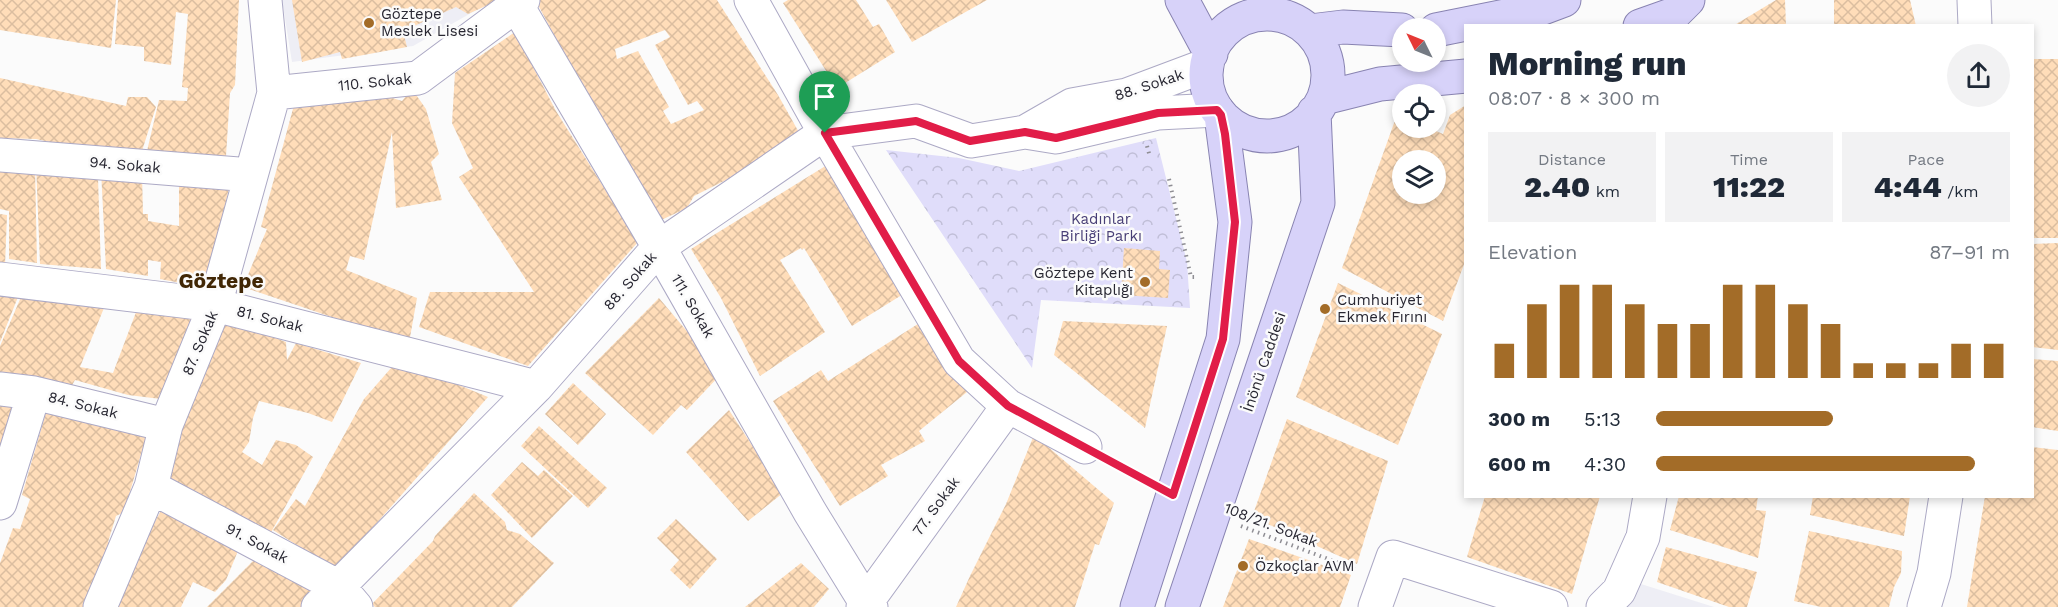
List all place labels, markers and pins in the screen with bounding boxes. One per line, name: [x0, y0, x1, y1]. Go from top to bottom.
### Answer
place label: Göztepe Meslek Lisesi: [381, 5, 478, 40]
marker: Göztepe Meslek Lisesi: [362, 16, 376, 30]
pin: [799, 71, 850, 133]
place label: Göztepe Kent Kitaplığı: [1034, 264, 1134, 299]
marker: Göztepe Kent Kitaplığı: [1138, 275, 1152, 289]
place label: Cumhuriyet Ekmek Fırını: [1337, 291, 1427, 326]
marker: Cumhuriyet Ekmek Fırını: [1318, 302, 1332, 316]
place label: Özkoçlar AVM: [1255, 557, 1355, 575]
marker: Özkoçlar AVM: [1236, 559, 1250, 573]

